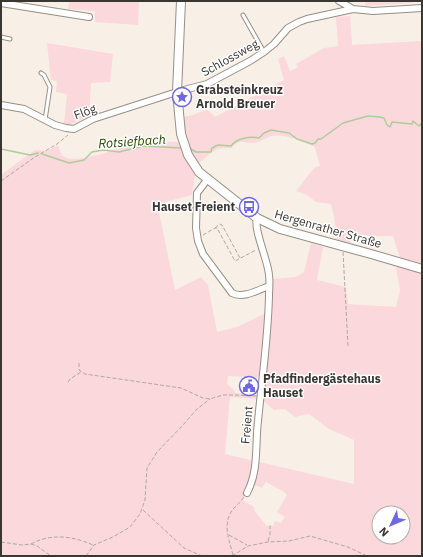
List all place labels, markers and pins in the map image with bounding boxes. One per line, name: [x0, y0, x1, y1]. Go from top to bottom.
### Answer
place label: Grabsteinkreuz Arnold Breuer: [196, 82, 283, 111]
place icon: Grabsteinkreuz Arnold Breuer: [171, 86, 193, 108]
bus stop icon: Hauset Freient: [238, 196, 260, 218]
place label: Hauset Freient: [152, 199, 235, 214]
place label: Pfadfindergästehaus Hauset: [263, 371, 381, 400]
public building icon: Pfadfindergästehaus Hauset: [238, 375, 260, 397]

